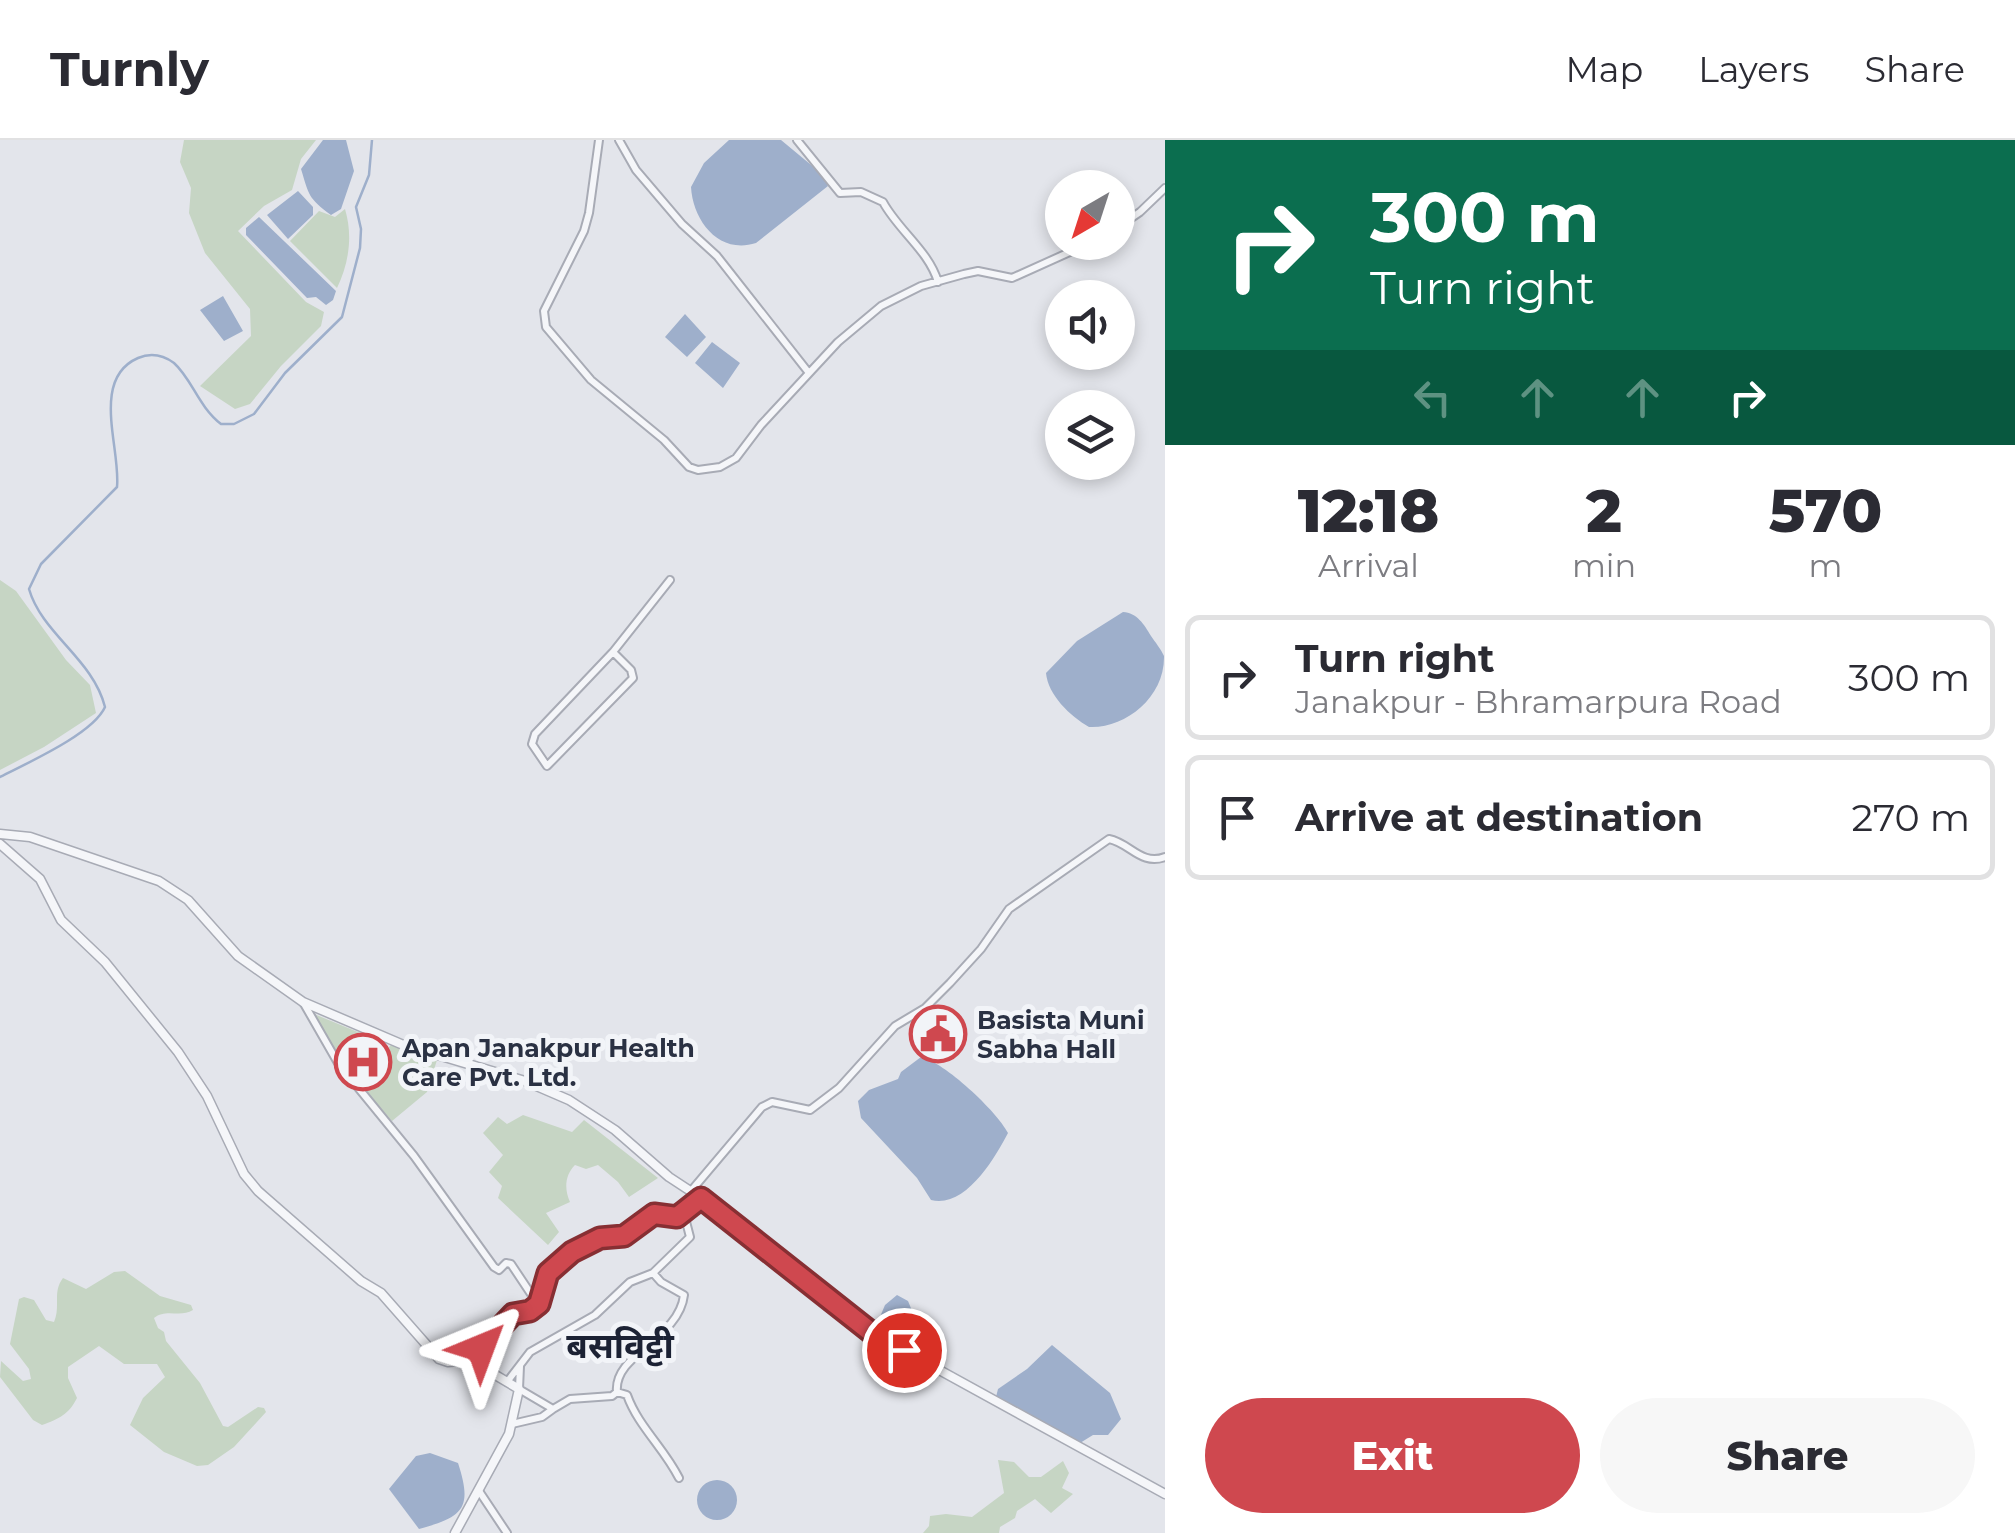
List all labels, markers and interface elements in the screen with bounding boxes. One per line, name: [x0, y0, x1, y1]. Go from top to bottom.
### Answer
text: Turnly: [50, 40, 209, 98]
text: Map: [1565, 48, 1643, 91]
text: Layers: [1698, 48, 1809, 91]
text: Share: [1864, 48, 1965, 91]
north arrow: [1045, 170, 1135, 260]
map controls: [1045, 170, 1135, 480]
text: 300 m: [1370, 174, 1600, 260]
icon: right: [1205, 180, 1335, 310]
text: Turn right: [1370, 260, 1595, 315]
button: sound: [1045, 280, 1135, 370]
icon: left: [1405, 370, 1460, 425]
icon: ahead: [1510, 370, 1565, 425]
icon: ahead: [1615, 370, 1670, 425]
icon: right: [1720, 370, 1775, 425]
button: layers: [1045, 390, 1135, 480]
text: 12:18: [1298, 474, 1439, 547]
text: 2: [1586, 474, 1622, 547]
text: 570: [1769, 474, 1882, 547]
text: Arrival: [1318, 546, 1419, 585]
text: min: [1572, 546, 1636, 585]
text: m: [1809, 546, 1843, 585]
text: Turn right: [1295, 635, 1494, 682]
icon: right: [1210, 650, 1265, 705]
text: 300 m: [1848, 654, 1970, 701]
text: Janakpur - Bhramarpura Road: [1295, 682, 1782, 721]
icon: arrive: [1210, 790, 1265, 845]
text: Arrive at destination: [1295, 794, 1703, 841]
text: 270 m: [1851, 794, 1970, 841]
public building icon: Basista Muni Sabha Hall: [908, 1004, 968, 1064]
place label: Basista Muni Sabha Hall: [977, 1005, 1144, 1064]
hospital icon: Apan Janakpur Health Care Pvt. Ltd.: [333, 1032, 393, 1092]
place label: Apan Janakpur Health Care Pvt. Ltd.: [401, 1033, 695, 1092]
position arrow: [429, 1296, 533, 1400]
pin: [862, 1308, 947, 1393]
icon: arrive: [877, 1323, 932, 1378]
district label: बसविट्टी: [566, 1324, 674, 1367]
button: Exit: [1205, 1398, 1580, 1513]
button: Share: [1600, 1398, 1975, 1513]

